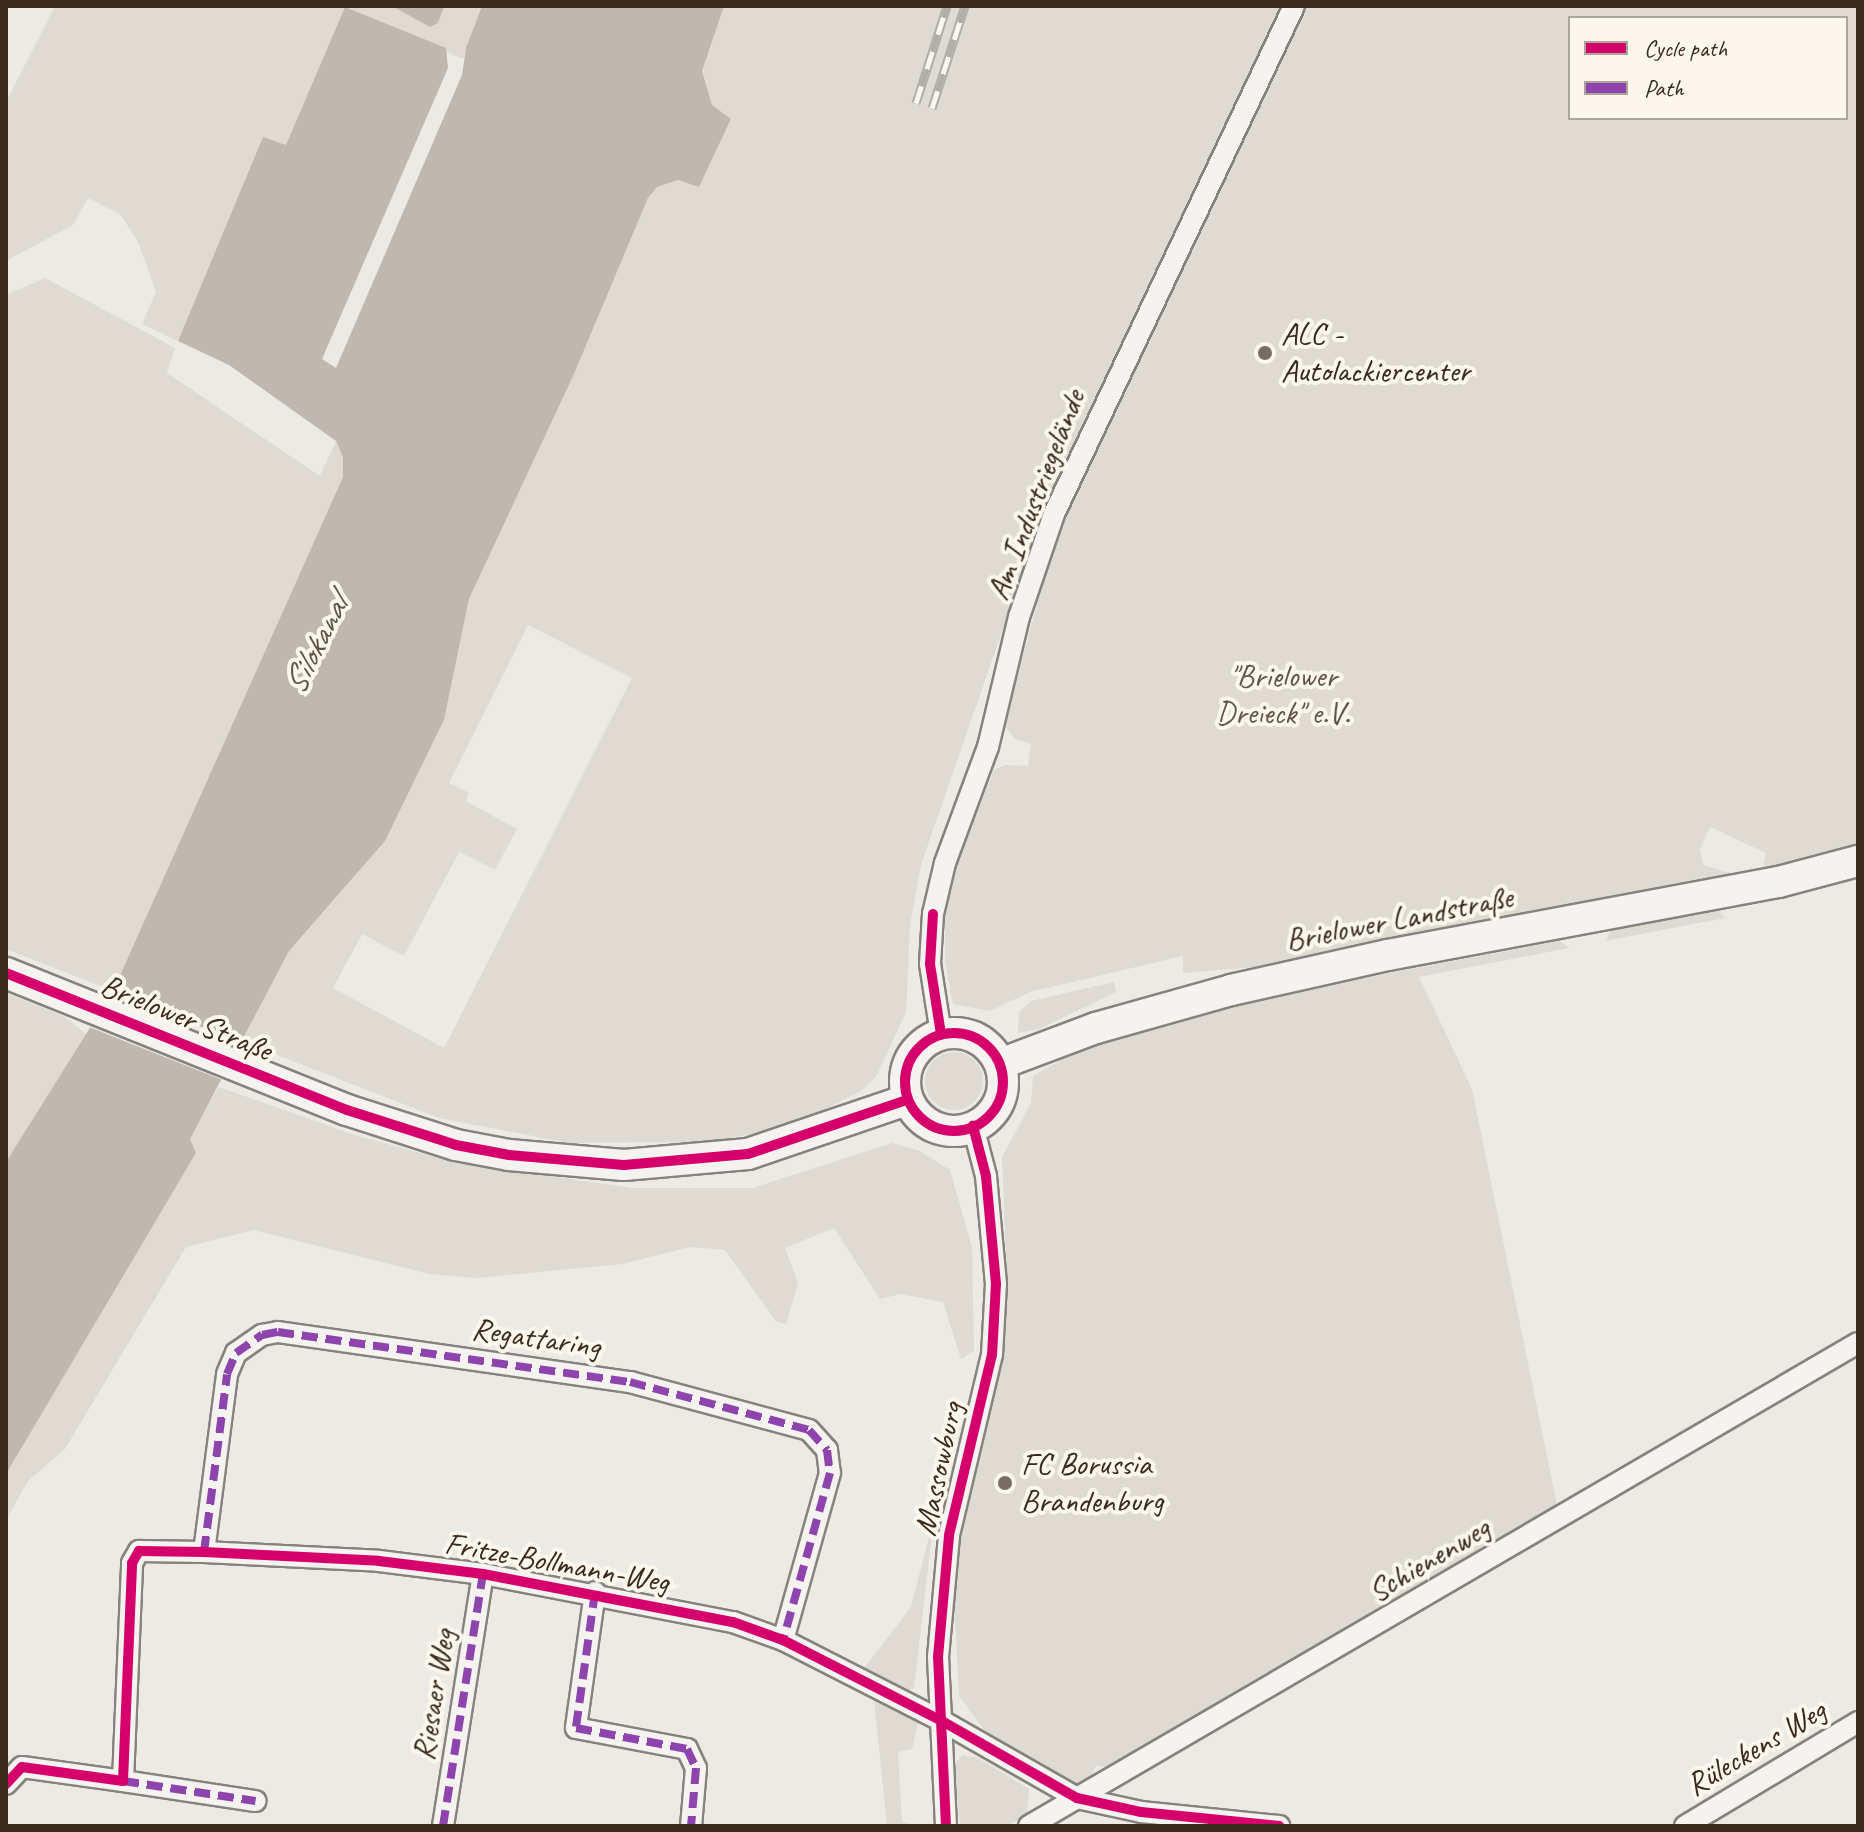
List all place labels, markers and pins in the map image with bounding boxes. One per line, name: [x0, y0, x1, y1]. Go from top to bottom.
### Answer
place label: ALC - Autolackiercenter: [1281, 316, 1470, 391]
marker: ALC - Autolackiercenter: [1256, 344, 1274, 362]
place label: FC Borussia Brandenburg: [1021, 1446, 1163, 1521]
marker: FC Borussia Brandenburg: [996, 1474, 1014, 1492]

